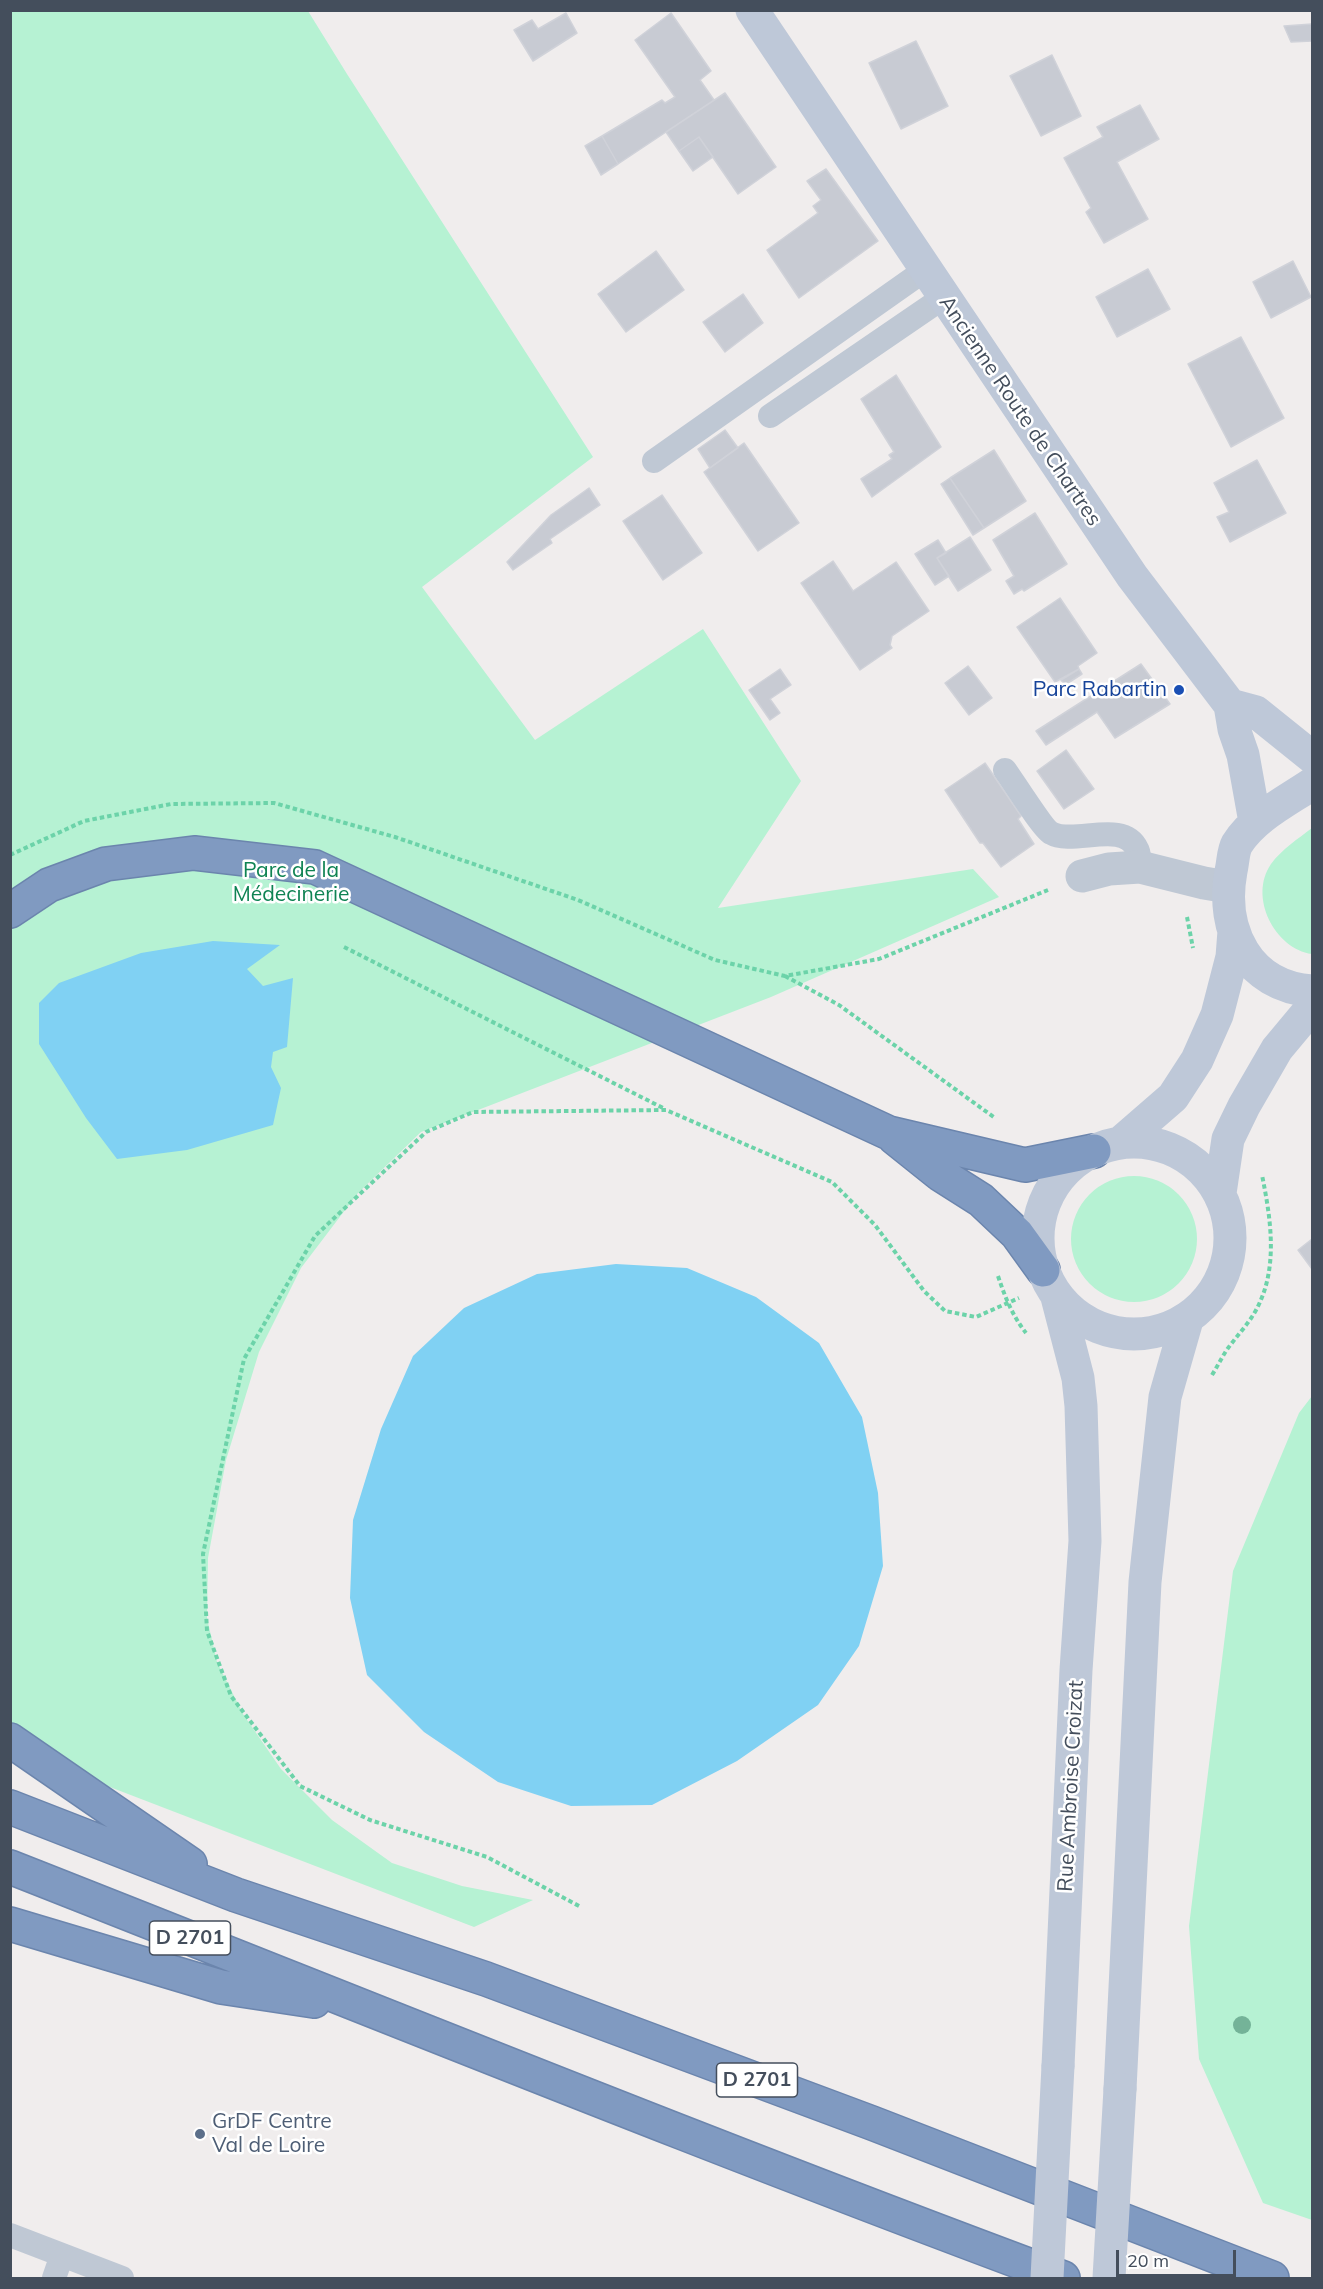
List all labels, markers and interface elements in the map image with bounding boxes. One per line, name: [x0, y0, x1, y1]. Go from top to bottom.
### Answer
street label: Ancienne Route de Chartres: [933, 291, 1107, 531]
place label: Parc Rabartin: [1033, 677, 1167, 703]
marker: Parc Rabartin: [1172, 683, 1186, 697]
park label: Parc de la Médecinerie: [233, 858, 349, 908]
street label: Rue Ambroise Croizat: [1053, 1680, 1089, 1892]
road number: D 2701: [150, 1921, 231, 1955]
road number: D 2701: [716, 2063, 798, 2097]
place label: GrDF Centre Val de Loire: [212, 2109, 332, 2159]
marker: GrDF Centre Val de Loire: [193, 2127, 207, 2141]
scale bar: [1119, 2238, 1239, 2276]
text: 20 m: [1127, 2249, 1169, 2272]

